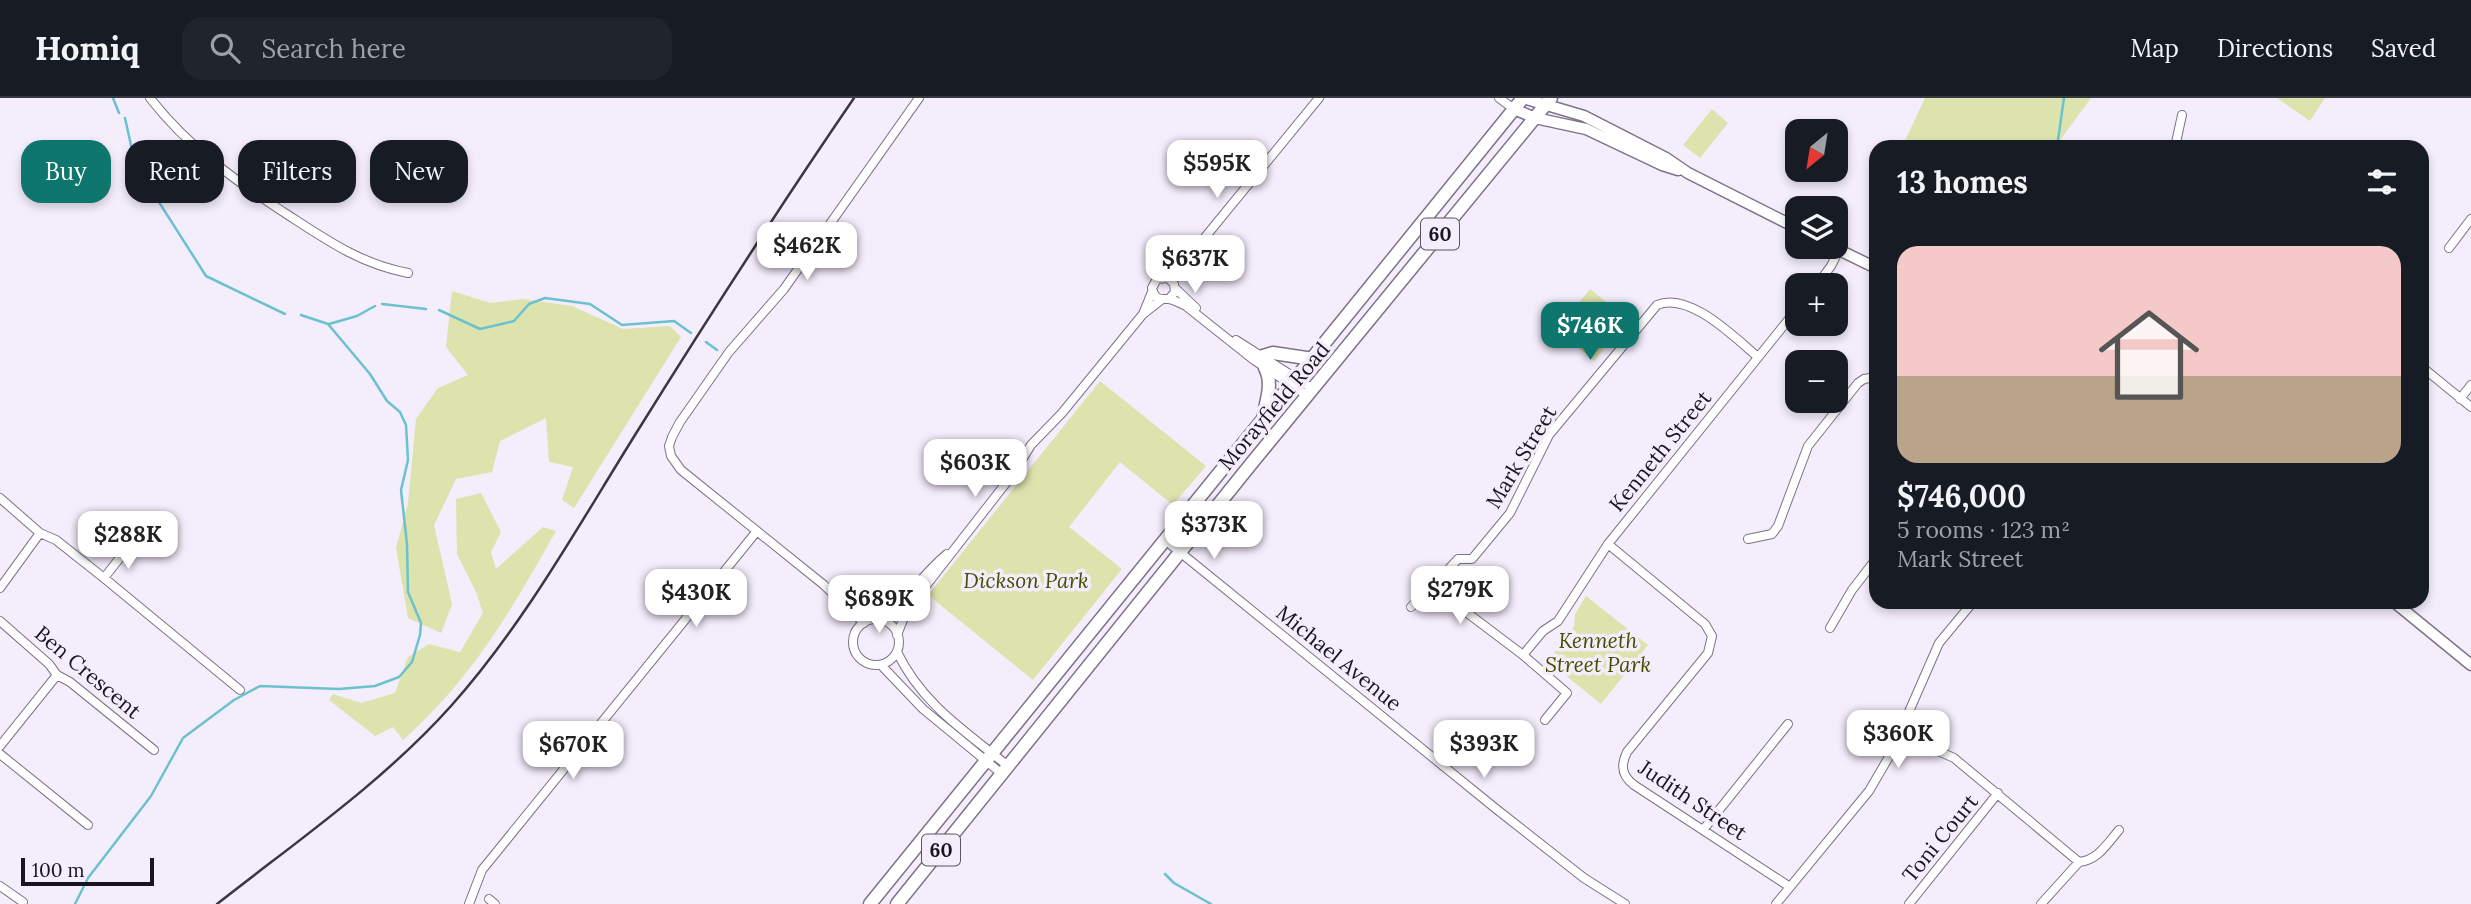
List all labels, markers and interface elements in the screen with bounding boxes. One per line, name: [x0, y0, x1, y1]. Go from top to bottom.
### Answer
search box: [182, 17, 672, 80]
text: Homiq: [35, 27, 140, 69]
icon: search: [206, 29, 244, 67]
text: Search here: [262, 32, 406, 65]
text: Map: [2130, 33, 2179, 64]
text: Directions: [2217, 33, 2333, 64]
text: Saved: [2371, 33, 2436, 64]
north arrow: [1785, 119, 1848, 182]
map controls: [1785, 119, 1848, 413]
chip: Buy: [21, 140, 111, 203]
chip: Rent: [125, 140, 224, 203]
chip: Filters: [238, 140, 356, 203]
chip: New: [370, 140, 468, 203]
pin: $595K: [1168, 140, 1266, 200]
text: $595K: [1183, 148, 1251, 177]
text: 13 homes: [1897, 163, 2028, 201]
icon: filters: [2363, 163, 2401, 201]
button: layers: [1785, 196, 1848, 259]
road number: 60: [1421, 218, 1459, 250]
pin: $462K: [758, 222, 856, 282]
text: $462K: [773, 230, 841, 259]
pin: $637K: [1146, 236, 1244, 295]
text: $637K: [1162, 243, 1228, 272]
button: +: [1785, 273, 1848, 336]
icon: home: [2086, 292, 2212, 418]
pin: $746K: [1541, 302, 1639, 362]
text: $746K: [1557, 310, 1623, 339]
street label: Morayfield Road: [1213, 336, 1335, 476]
button: −: [1785, 350, 1848, 413]
street label: Kenneth Street: [1603, 384, 1718, 517]
street label: Mark Street: [1480, 400, 1563, 513]
pin: $603K: [926, 440, 1024, 499]
text: $603K: [940, 447, 1010, 476]
text: $746,000: [1897, 477, 2026, 515]
pin: $373K: [1165, 502, 1263, 561]
text: $373K: [1181, 509, 1247, 538]
pin: $288K: [79, 512, 177, 571]
text: 5 rooms · 123 m²: [1897, 515, 2070, 544]
text: $288K: [94, 519, 162, 548]
text: Mark Street: [1897, 544, 2023, 573]
pin: $279K: [1411, 566, 1509, 626]
park label: Dickson Park: [963, 567, 1089, 594]
pin: $430K: [647, 570, 745, 629]
text: $279K: [1427, 574, 1493, 603]
pin: $689K: [830, 575, 928, 635]
text: $430K: [661, 577, 731, 606]
text: $689K: [844, 583, 914, 612]
street label: Michael Avenue: [1271, 599, 1407, 717]
street label: Ben Crescent: [29, 620, 147, 725]
park label: Kenneth Street Park: [1545, 627, 1651, 678]
pin: $360K: [1849, 710, 1947, 770]
text: $360K: [1863, 718, 1933, 747]
pin: $393K: [1435, 720, 1533, 780]
pin: $670K: [524, 722, 622, 781]
text: $393K: [1450, 728, 1518, 757]
text: $670K: [539, 729, 607, 758]
street label: Judith Street: [1633, 753, 1753, 847]
street label: Toni Court: [1896, 788, 1984, 888]
road number: 60: [922, 834, 960, 866]
scale bar: [21, 855, 154, 887]
text: 100 m: [32, 858, 85, 882]

